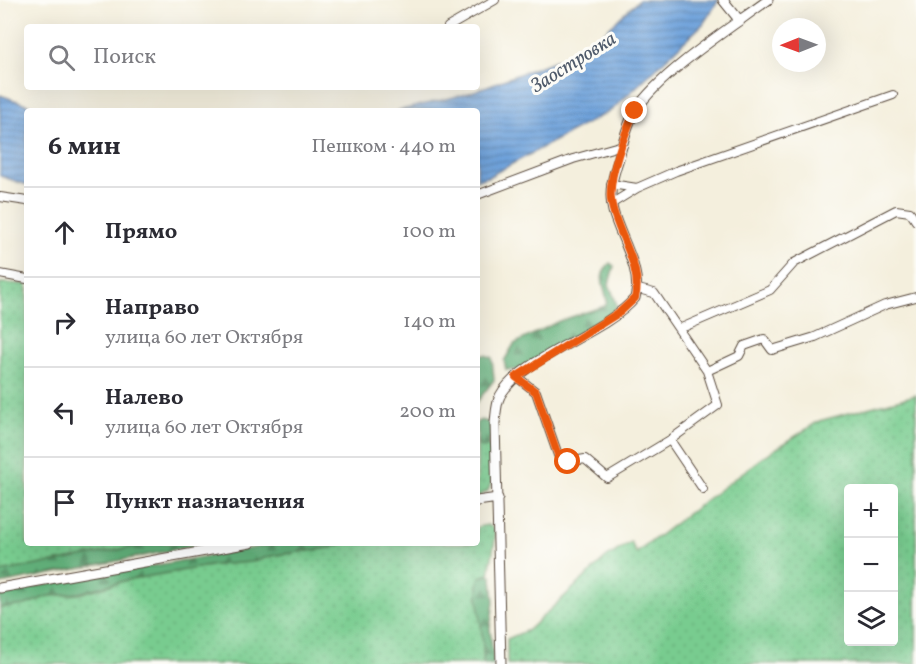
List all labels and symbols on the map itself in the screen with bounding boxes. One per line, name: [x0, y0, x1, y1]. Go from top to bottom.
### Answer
north arrow: [772, 18, 826, 72]
water label: Заостровка: [525, 26, 622, 101]
route end: [621, 97, 647, 123]
route start: [554, 448, 580, 474]

